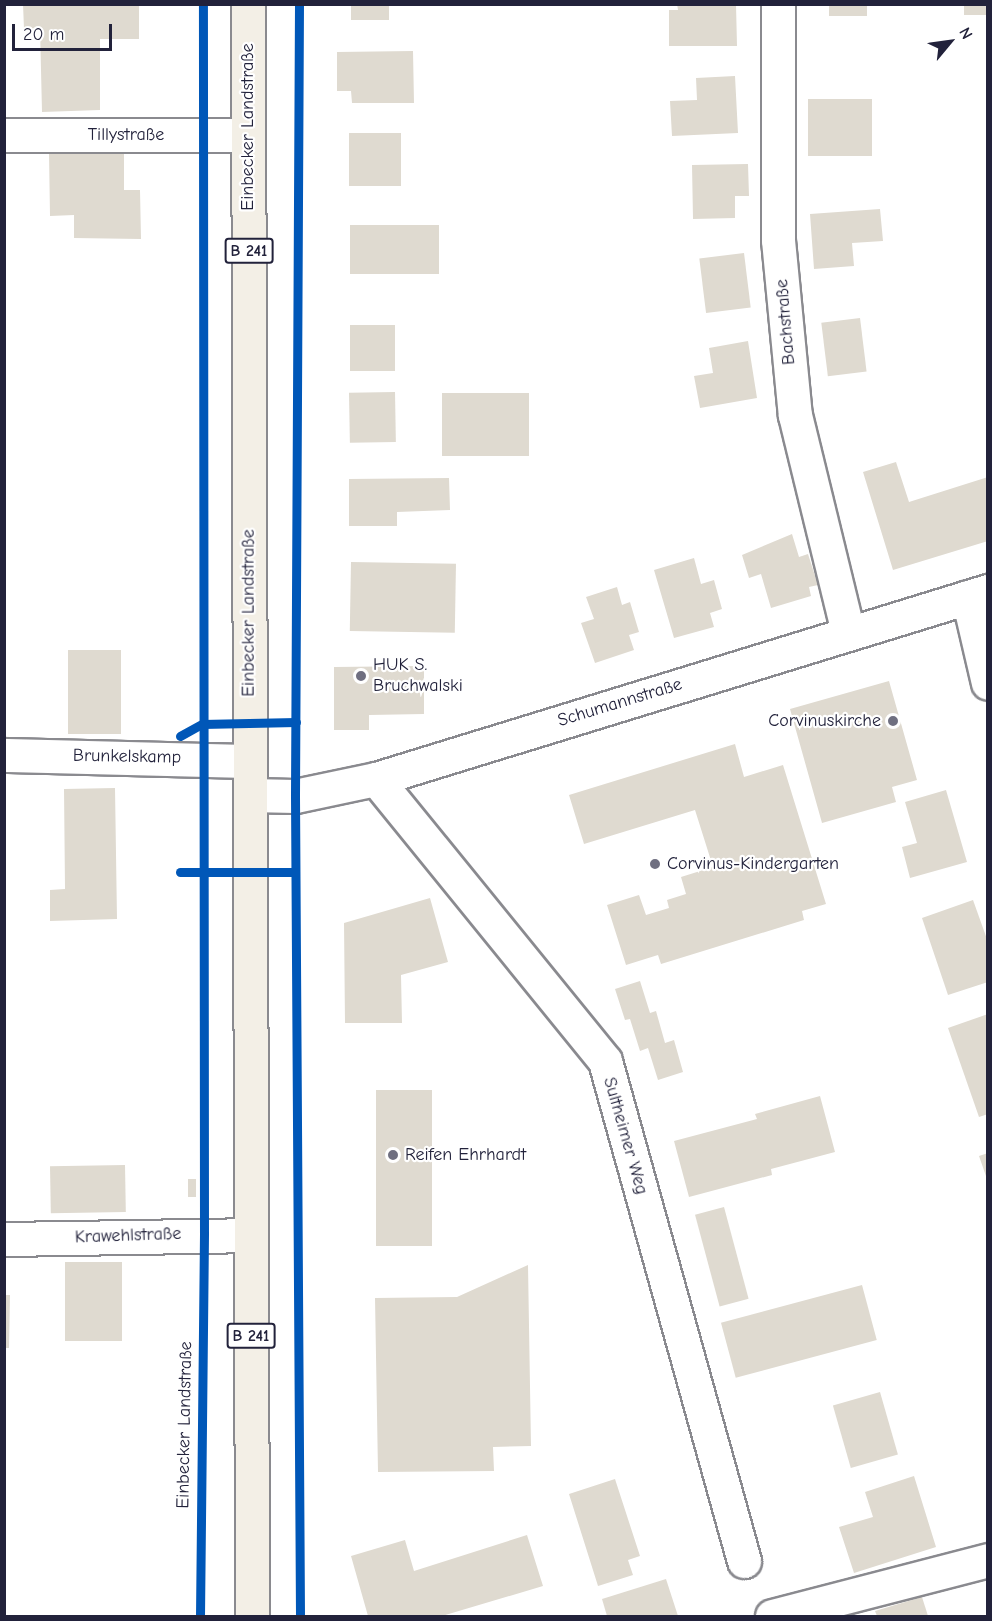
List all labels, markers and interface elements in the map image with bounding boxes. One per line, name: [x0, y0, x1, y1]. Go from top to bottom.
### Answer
scale bar: [15, 12, 116, 50]
north arrow: [920, 12, 980, 72]
text: 20 m: [23, 24, 64, 45]
text: N: [955, 24, 976, 42]
street label: Einbecker Landstraße: [237, 43, 259, 211]
street label: Tillystraße: [88, 124, 164, 146]
road number: B 241: [224, 238, 274, 264]
street label: Bachstraße: [771, 278, 801, 366]
street label: Einbecker Landstraße: [238, 529, 260, 697]
place label: HUK S. Bruchwalski: [373, 655, 463, 698]
marker: HUK S. Bruchwalski: [354, 669, 368, 683]
street label: Schumannstraße: [555, 674, 685, 732]
place label: Corvinuskirche: [768, 710, 881, 732]
marker: Corvinuskirche: [886, 714, 900, 728]
street label: Brunkelskamp: [73, 745, 181, 769]
place label: Corvinus-Kindergarten: [667, 853, 839, 875]
marker: Corvinus-Kindergarten: [648, 857, 662, 871]
street label: Sultheimer Weg: [598, 1075, 652, 1197]
place label: Reifen Ehrhardt: [405, 1144, 526, 1166]
marker: Reifen Ehrhardt: [386, 1148, 400, 1162]
street label: Krawehlstraße: [74, 1223, 182, 1249]
road number: B 241: [226, 1323, 276, 1349]
street label: Einbecker Landstraße: [173, 1341, 197, 1509]

